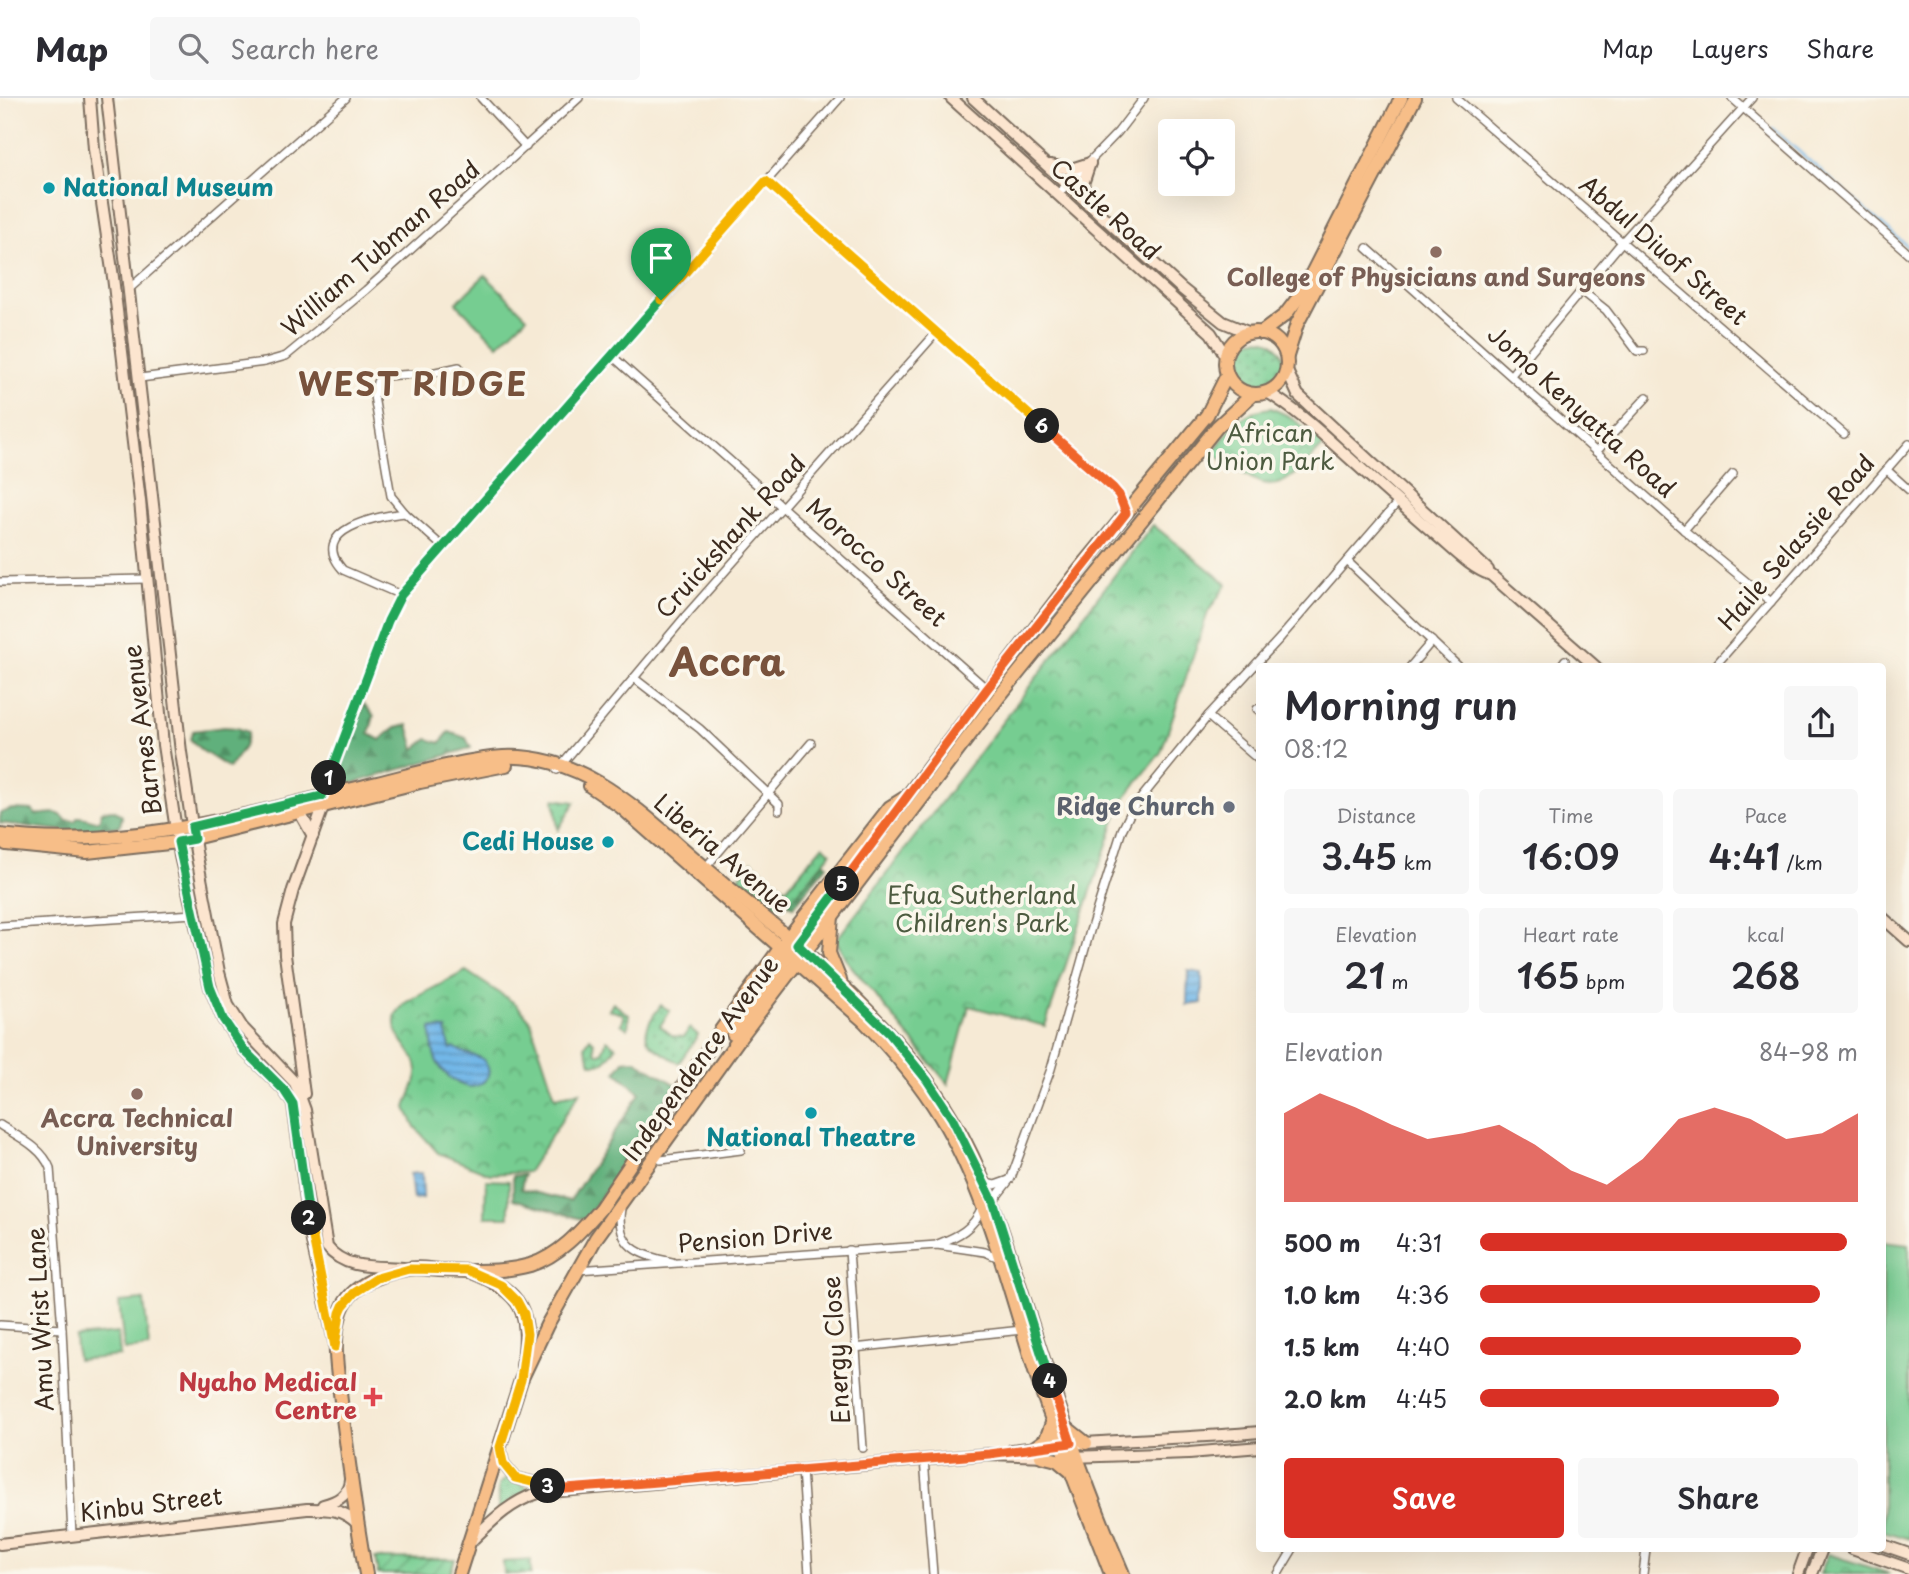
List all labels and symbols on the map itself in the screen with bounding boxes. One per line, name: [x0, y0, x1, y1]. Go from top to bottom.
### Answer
street label: Castle Road: [1043, 149, 1169, 268]
street label: William Tubman Road: [272, 151, 487, 344]
street label: Abdul Diuof Street: [1572, 166, 1757, 333]
place label: National Museum: [63, 168, 274, 204]
marker: National Museum: [41, 180, 57, 196]
pin: [631, 228, 691, 300]
marker: College of Physicians and Surgeons: [1428, 244, 1444, 260]
place label: College of Physicians and Surgeons: [1226, 258, 1646, 294]
street label: Jomo Kenyatta Road: [1480, 316, 1685, 505]
district label: WEST RIDGE: [298, 359, 528, 407]
pin: 6: [1024, 408, 1060, 444]
park label: African Union Park: [1205, 414, 1335, 478]
street label: Cruickshank Road: [646, 446, 813, 626]
street label: Haile Selassie Road: [1709, 446, 1882, 638]
street label: Morocco Street: [799, 488, 956, 635]
district label: Accra: [668, 632, 785, 689]
street label: Barnes Avenue: [113, 643, 169, 817]
pin: 1: [312, 760, 346, 796]
street label: Liberia Avenue: [647, 784, 800, 921]
place label: Ridge Church: [1057, 787, 1215, 823]
marker: Ridge Church: [1221, 799, 1237, 815]
place label: Cedi House: [462, 822, 594, 858]
marker: Cedi House: [600, 834, 616, 850]
pin: 5: [824, 866, 860, 902]
park label: Efua Sutherland Children's Park: [887, 876, 1077, 940]
street label: Independence Avenue: [613, 948, 786, 1168]
marker: Accra Technical University: [129, 1086, 145, 1102]
place label: Accra Technical University: [40, 1099, 233, 1163]
marker: National Theatre: [803, 1105, 819, 1121]
place label: National Theatre: [706, 1118, 916, 1154]
pin: 2: [292, 1200, 326, 1236]
street label: Pension Drive: [676, 1211, 834, 1261]
street label: Amu Wrist Lane: [16, 1226, 62, 1412]
street label: Energy Close: [812, 1275, 858, 1425]
place label: Nyaho Medical Centre: [179, 1363, 357, 1427]
pin: 4: [1032, 1364, 1068, 1398]
marker: Nyaho Medical Centre: [363, 1387, 383, 1407]
pin: 3: [530, 1468, 566, 1504]
street label: Kinbu Street: [77, 1476, 224, 1530]

